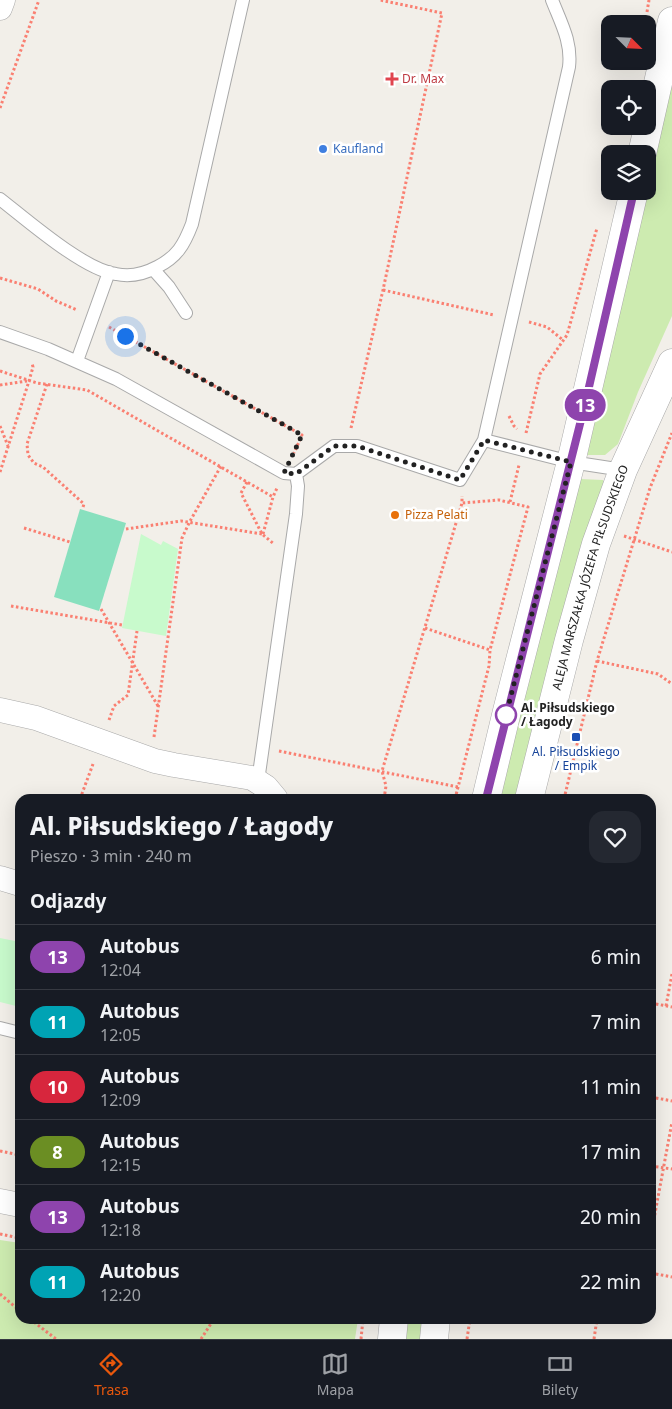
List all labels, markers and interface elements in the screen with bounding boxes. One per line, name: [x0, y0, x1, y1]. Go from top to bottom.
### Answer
north arrow: [601, 15, 656, 70]
map controls: [601, 15, 656, 200]
place label: Dr. Max: [402, 70, 445, 87]
marker: Dr. Max: [386, 73, 398, 85]
button: locate: [601, 80, 656, 135]
place label: Kaufland: [333, 140, 383, 157]
marker: Kaufland: [317, 143, 329, 155]
button: layers: [601, 145, 656, 200]
your location: [113, 324, 138, 349]
line badge: 13: [562, 389, 608, 421]
text: 13: [575, 393, 595, 417]
street label: ALEJA MARSZAŁKA JÓZEFA PIŁSUDSKIEGO: [548, 462, 632, 692]
place label: Pizza Pelati: [405, 506, 468, 523]
marker: Pizza Pelati: [389, 509, 401, 521]
place label: Al. Piłsudskiego / Łagody: [521, 699, 615, 730]
marker: Al. Piłsudskiego / Łagody: [495, 704, 517, 726]
marker: Al. Piłsudskiego / Empik: [570, 731, 582, 743]
place label: Al. Piłsudskiego / Empik: [532, 743, 620, 774]
text: Al. Piłsudskiego / Łagody: [30, 809, 333, 842]
button: heart: [589, 811, 641, 863]
text: Pieszo · 3 min · 240 m: [30, 845, 192, 867]
text: Odjazdy: [30, 888, 106, 914]
text: Autobus: [100, 933, 180, 959]
text: 6 min: [591, 944, 641, 970]
text: 13: [47, 945, 68, 969]
text: 12:04: [100, 959, 141, 981]
text: Autobus: [100, 998, 180, 1024]
text: 7 min: [591, 1009, 641, 1035]
text: 11: [47, 1010, 68, 1034]
text: 12:05: [100, 1024, 141, 1046]
text: Autobus: [100, 1063, 180, 1089]
text: 11 min: [580, 1074, 641, 1100]
text: 10: [47, 1075, 68, 1099]
text: 12:09: [100, 1089, 141, 1111]
text: Autobus: [100, 1128, 180, 1154]
text: 17 min: [580, 1139, 641, 1165]
text: 8: [52, 1140, 63, 1164]
text: 12:15: [100, 1154, 141, 1176]
text: Autobus: [100, 1193, 180, 1219]
text: 20 min: [580, 1204, 641, 1230]
text: 13: [47, 1205, 68, 1229]
text: 12:18: [100, 1219, 141, 1241]
text: Autobus: [100, 1258, 180, 1284]
text: 22 min: [580, 1269, 641, 1295]
text: 11: [47, 1270, 68, 1294]
text: 12:20: [100, 1284, 141, 1306]
tab: Trasa: [94, 1350, 129, 1399]
tab: Mapa: [317, 1350, 354, 1399]
tab: Bilety: [542, 1350, 578, 1399]

